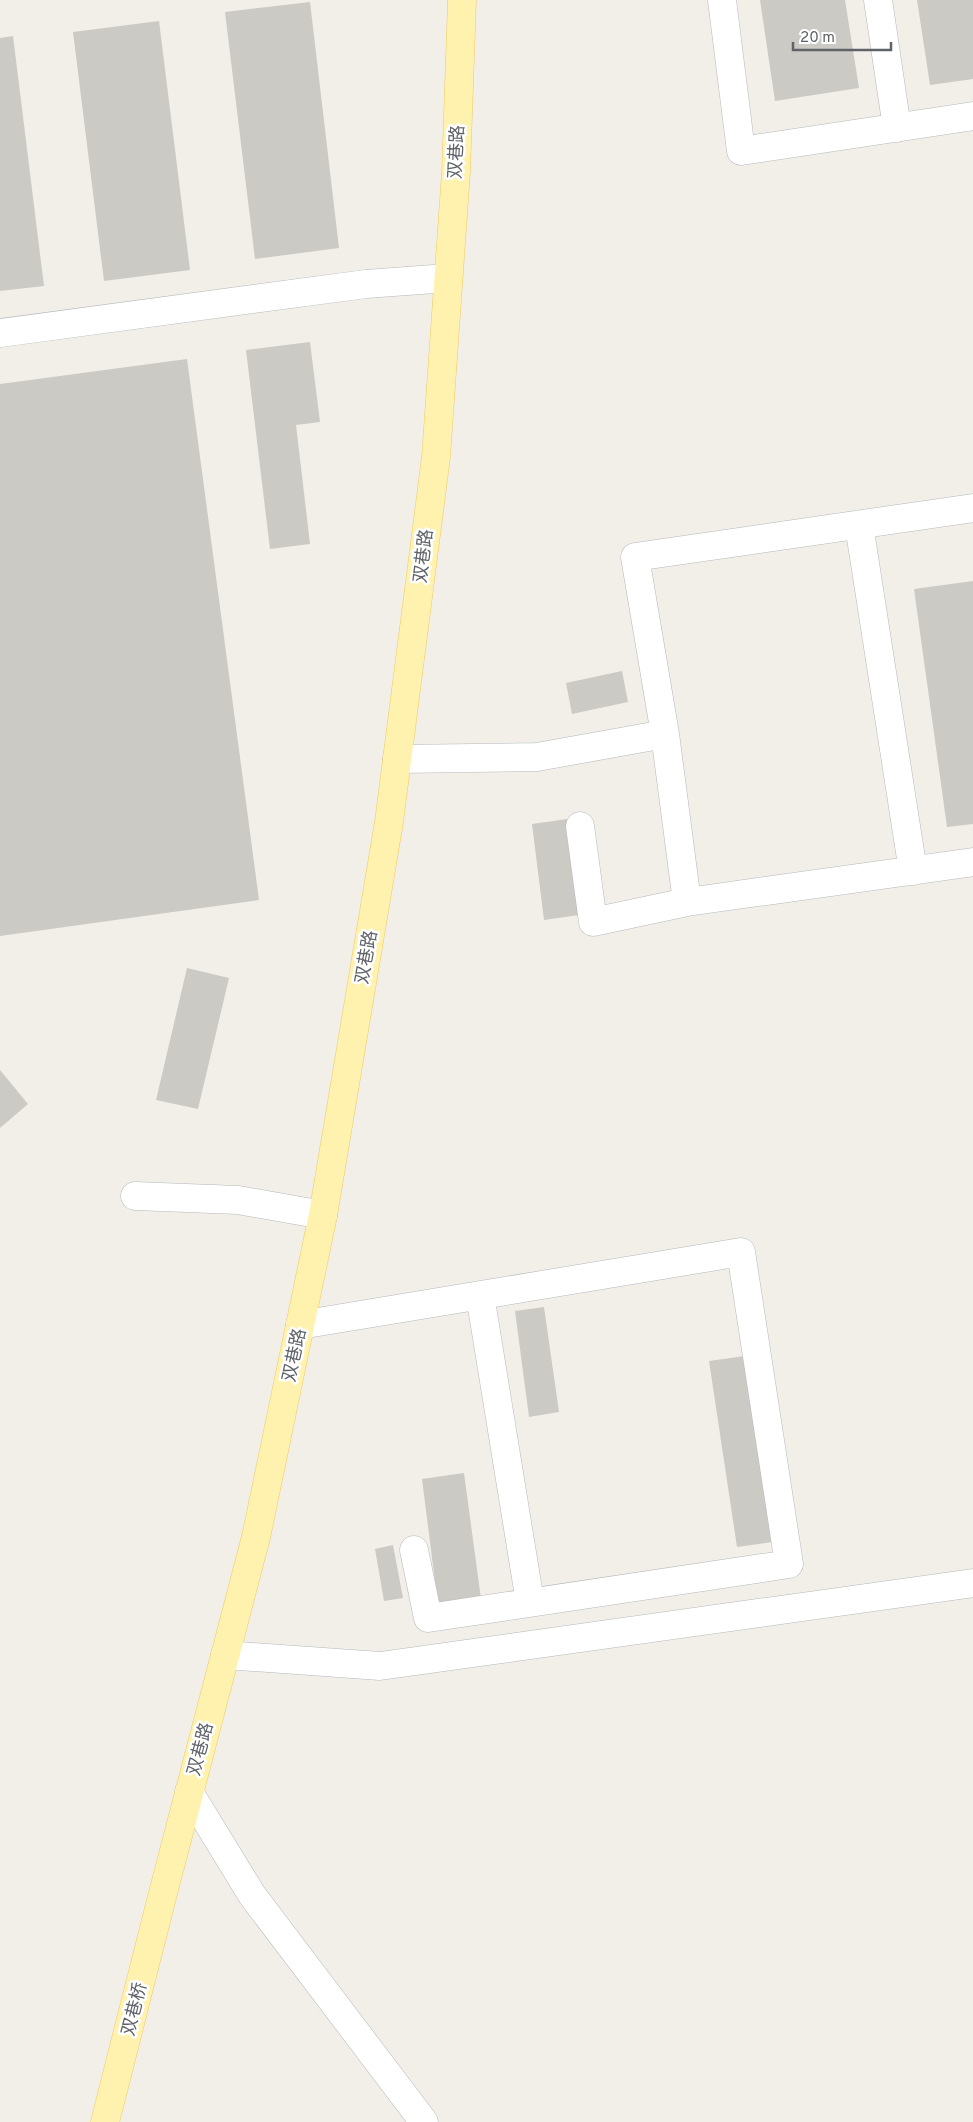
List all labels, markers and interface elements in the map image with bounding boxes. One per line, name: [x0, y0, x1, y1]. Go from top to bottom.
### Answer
scale bar: [793, 20, 890, 52]
text: 20 m: [800, 29, 835, 48]
street label: 双巷路: [445, 125, 470, 180]
street label: 双巷路: [410, 528, 439, 584]
street label: 双巷路: [351, 929, 383, 986]
street label: 双巷路: [279, 1327, 312, 1384]
street label: 双巷路: [183, 1720, 220, 1778]
street label: 双巷桥: [118, 1980, 153, 2038]

